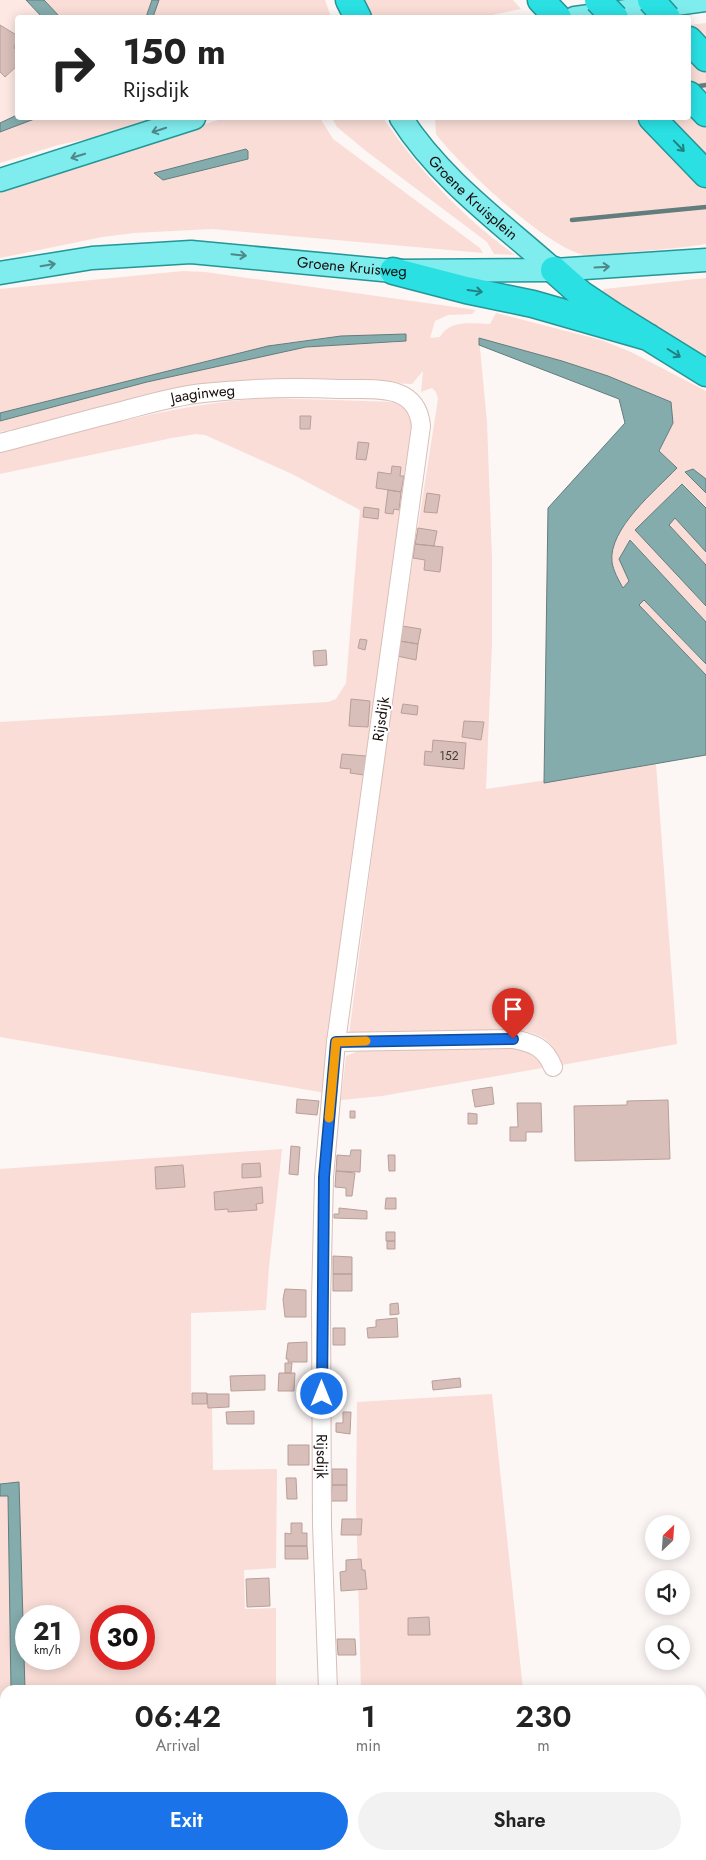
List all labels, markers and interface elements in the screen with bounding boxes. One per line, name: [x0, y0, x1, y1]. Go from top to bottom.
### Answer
text: 150 m: [123, 27, 226, 77]
icon: right: [40, 35, 105, 100]
text: Rijsdijk: [123, 73, 189, 105]
one-way arrow: [152, 125, 168, 135]
one-way arrow: [673, 139, 685, 152]
one-way arrow: [70, 151, 86, 161]
street label: Groene Kruisplein: [423, 151, 523, 245]
one-way arrow: [231, 251, 247, 260]
street label: Groene Kruisweg: [296, 251, 407, 282]
one-way arrow: [40, 259, 56, 269]
one-way arrow: [594, 263, 610, 272]
one-way arrow: [466, 287, 482, 297]
one-way arrow: [667, 348, 681, 358]
street label: Jaaginweg: [167, 379, 236, 410]
street label: Rijsdijk: [367, 695, 395, 743]
house number: 152: [440, 747, 459, 765]
pin: [492, 988, 534, 1039]
icon: arrive: [499, 995, 527, 1023]
position arrow: [295, 1367, 347, 1419]
street label: Rijsdijk: [311, 1434, 333, 1479]
north arrow: [645, 1515, 690, 1560]
map controls: [645, 1515, 690, 1670]
button: sound: [645, 1570, 690, 1615]
speed limit sign: 30: [90, 1605, 155, 1670]
text: 21: [33, 1613, 62, 1649]
button: search: [645, 1625, 690, 1670]
text: km/h: [34, 1641, 61, 1659]
text: 06:42: [135, 1695, 221, 1738]
text: 1: [361, 1695, 376, 1738]
text: 230: [515, 1695, 571, 1738]
text: Arrival: [156, 1734, 200, 1757]
text: min: [356, 1734, 381, 1757]
text: m: [537, 1734, 550, 1757]
button: Exit: [25, 1792, 348, 1850]
button: Share: [358, 1792, 681, 1850]

